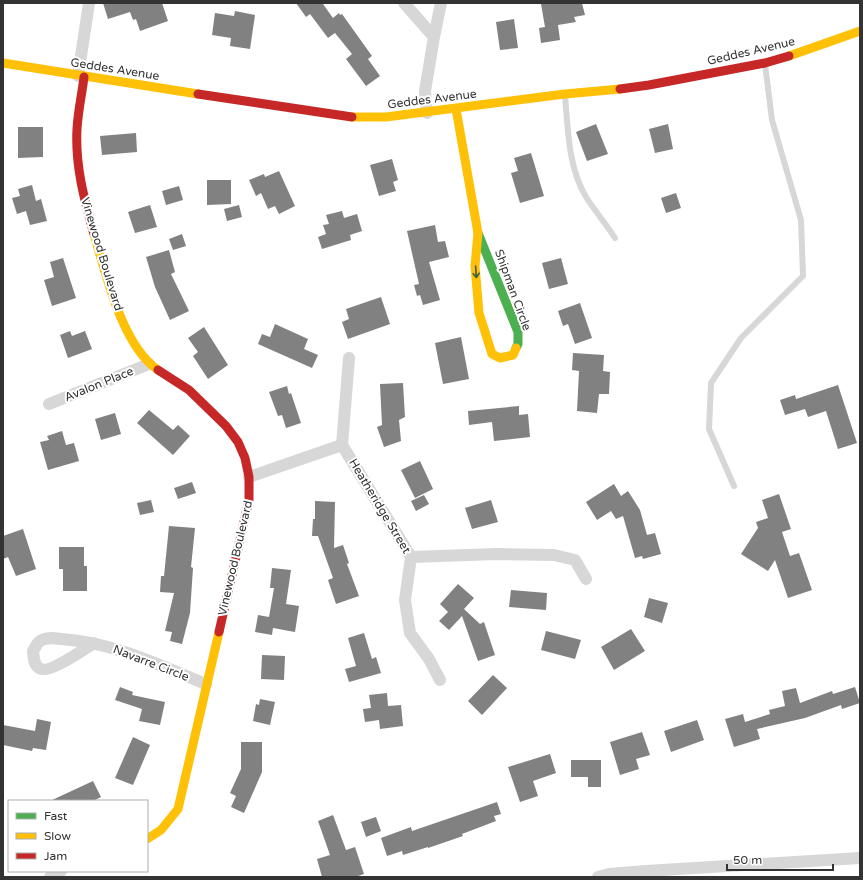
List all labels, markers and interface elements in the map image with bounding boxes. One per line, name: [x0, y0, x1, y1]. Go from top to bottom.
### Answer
street label: Geddes Avenue: [706, 34, 796, 68]
street label: Geddes Avenue: [70, 55, 161, 83]
street label: Geddes Avenue: [387, 87, 478, 111]
street label: Vinewood Boulevard: [78, 196, 126, 312]
street label: Shipman Circle: [492, 248, 534, 333]
one-way arrow: [472, 265, 479, 278]
street label: Avalon Place: [62, 364, 136, 404]
street label: Heatheridge Street: [346, 456, 414, 556]
street label: Vinewood Boulevard: [215, 499, 255, 617]
street label: Navarre Circle: [111, 642, 191, 684]
legend: [8, 800, 148, 872]
text: Fast: [44, 809, 68, 823]
text: Slow: [44, 829, 71, 843]
scale bar: [727, 846, 833, 872]
text: Jam: [44, 849, 67, 863]
text: 50 m: [733, 853, 762, 867]

